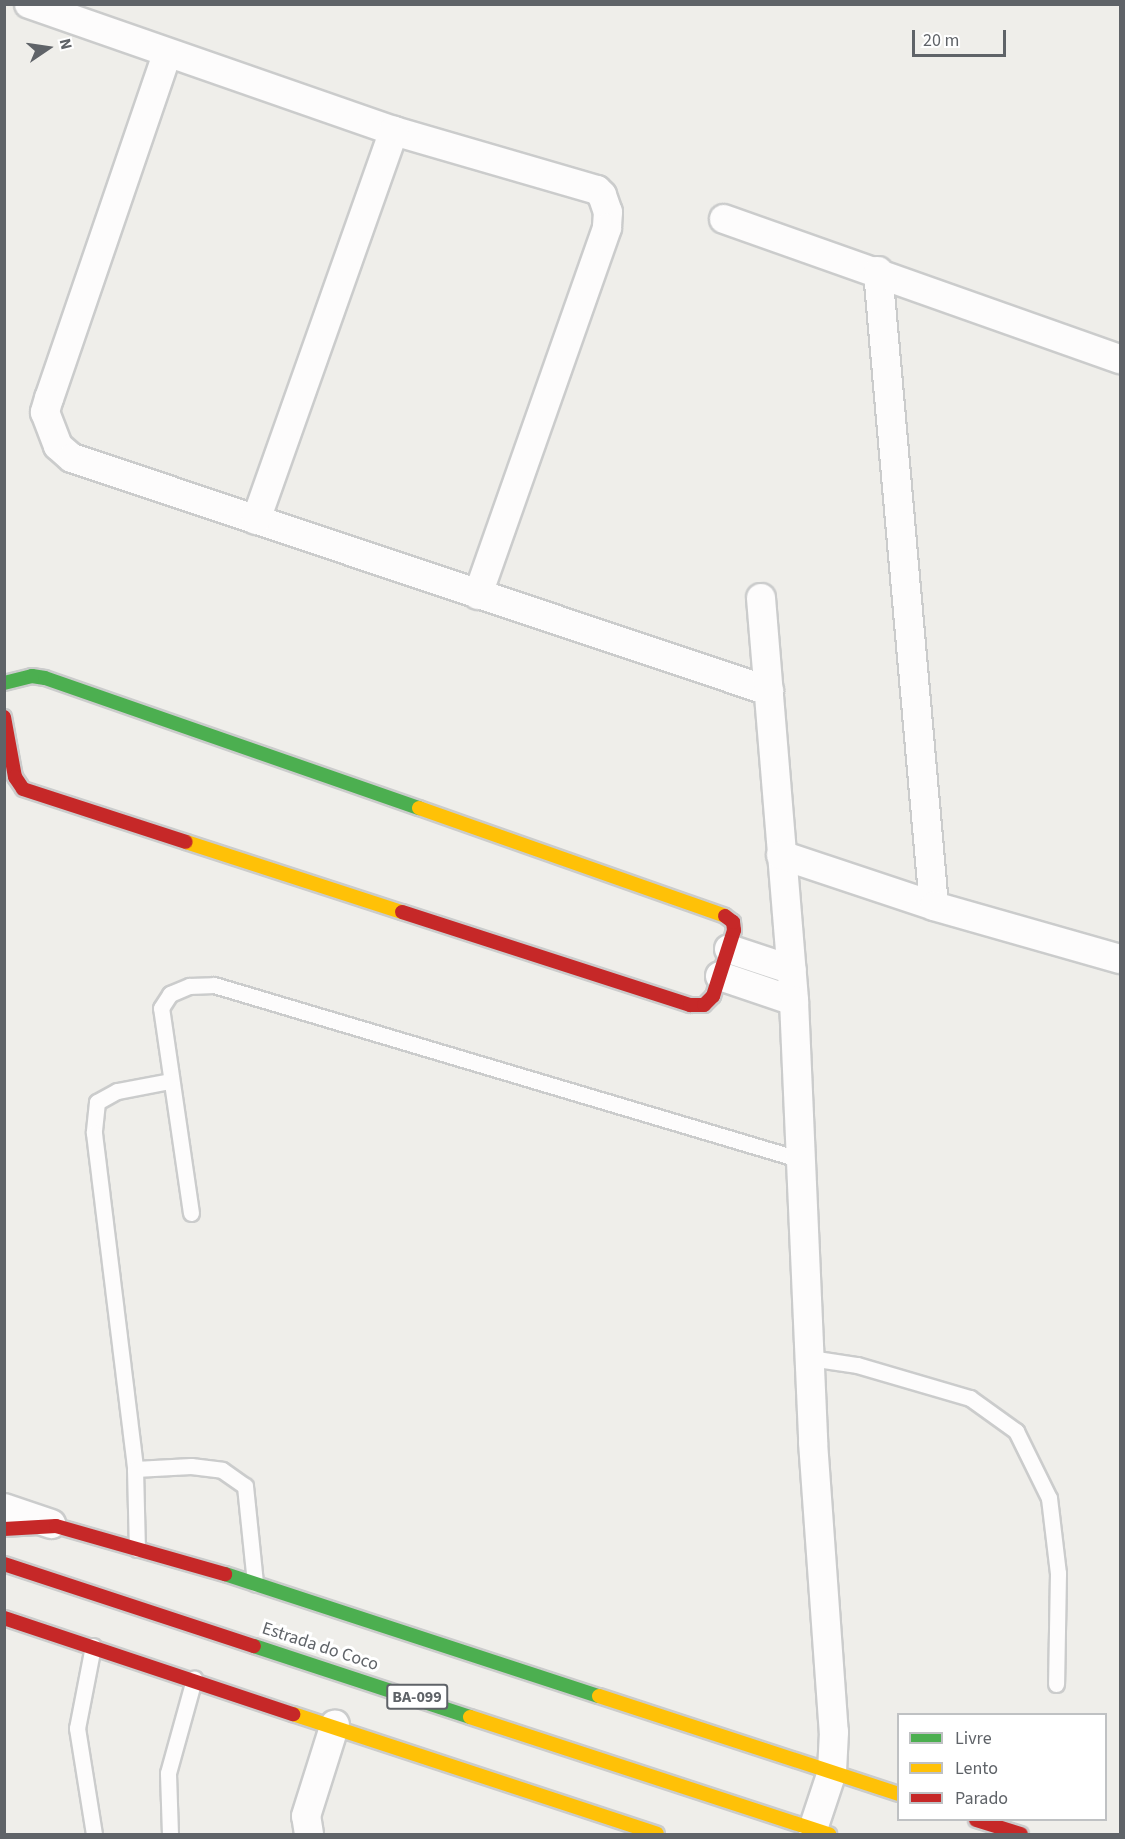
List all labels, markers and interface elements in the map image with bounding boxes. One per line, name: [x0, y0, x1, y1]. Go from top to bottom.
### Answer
north arrow: [18, 18, 78, 78]
scale bar: [915, 18, 1010, 56]
text: 20 m: [923, 28, 959, 53]
text: N: [54, 36, 77, 52]
street label: Estrada do Coco: [259, 1618, 381, 1676]
road number: BA-099: [386, 1684, 448, 1710]
legend: [897, 1713, 1107, 1821]
text: Livre: [955, 1726, 992, 1751]
text: Lento: [955, 1756, 998, 1781]
text: Parado: [955, 1786, 1008, 1811]

